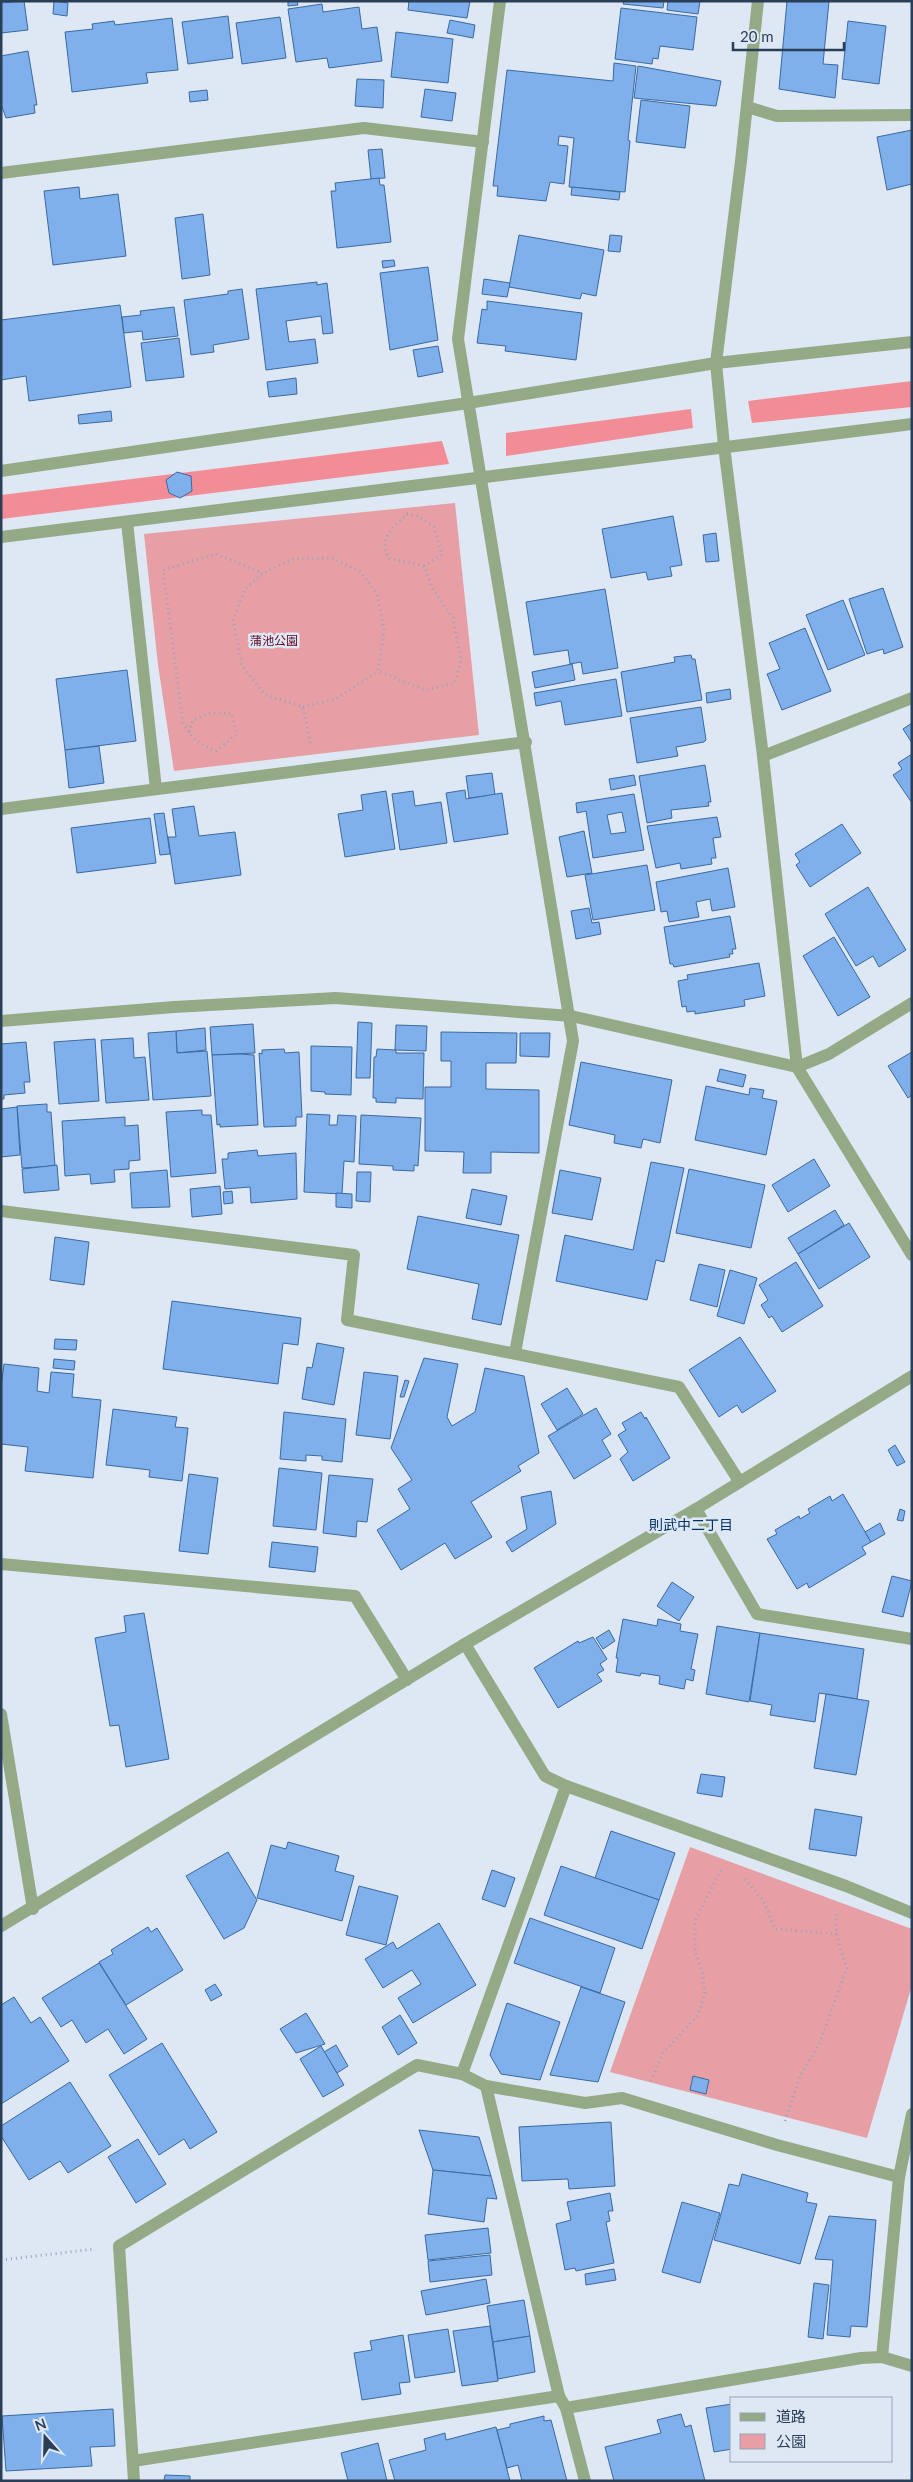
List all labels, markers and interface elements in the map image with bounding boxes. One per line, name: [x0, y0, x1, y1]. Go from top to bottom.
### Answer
scale bar: [733, 20, 844, 52]
text: 20 m: [740, 27, 774, 45]
park label: 蒲池公園: [250, 633, 298, 648]
district label: 則武中二丁目: [649, 1516, 733, 1533]
legend: [730, 2397, 893, 2462]
text: 道路: [776, 2407, 806, 2425]
north arrow: [20, 2412, 70, 2462]
text: N: [32, 2414, 48, 2434]
text: 公園: [776, 2432, 806, 2450]

